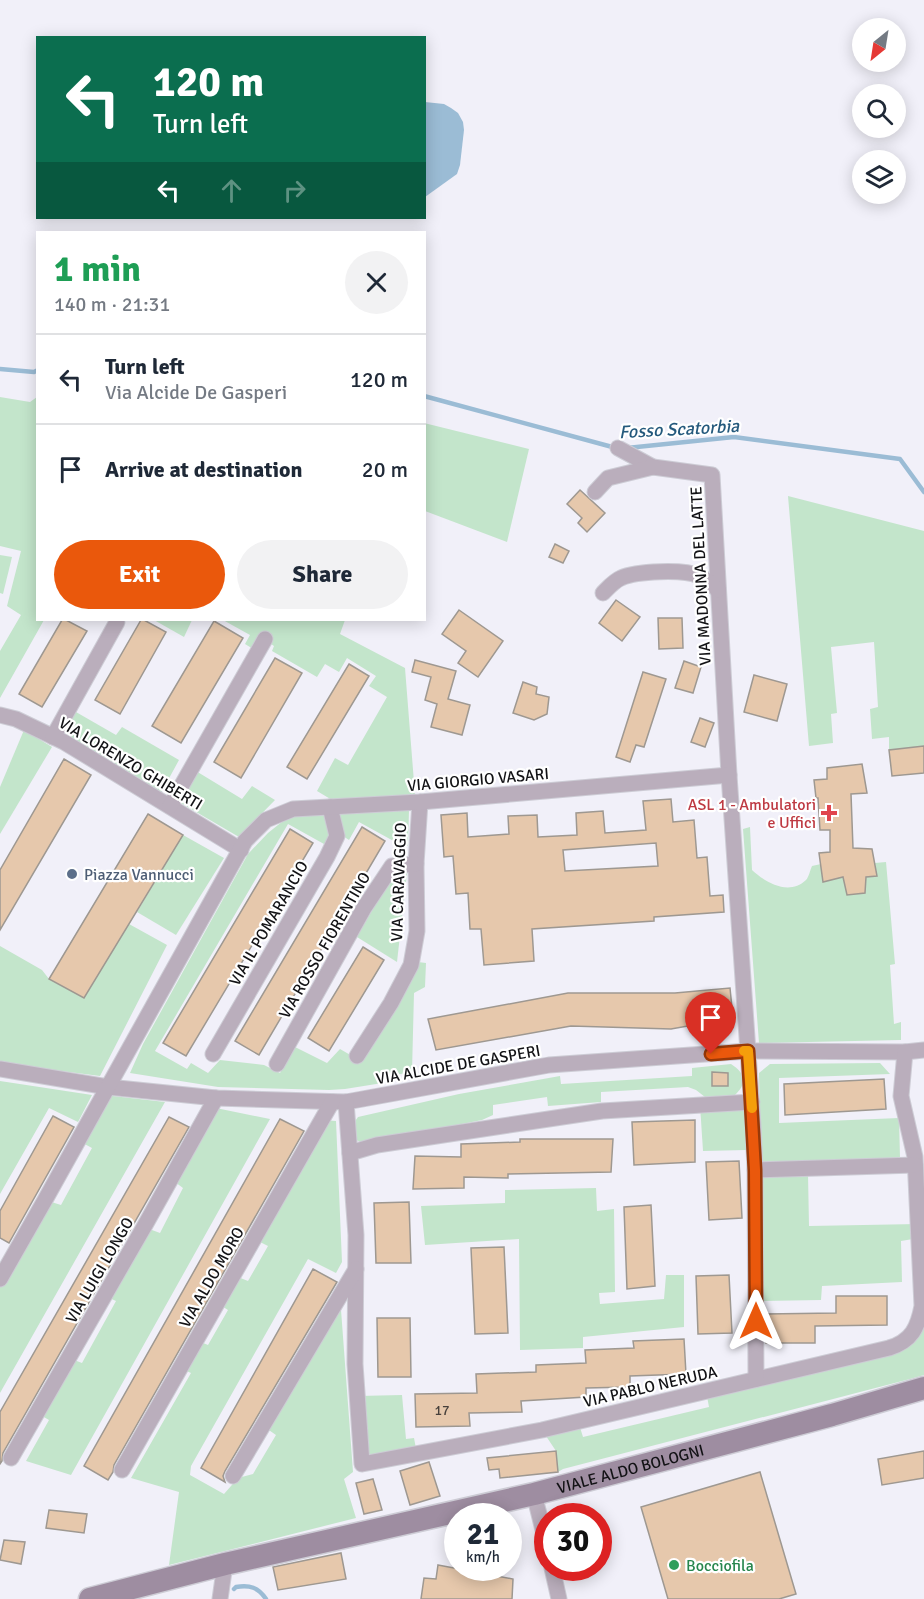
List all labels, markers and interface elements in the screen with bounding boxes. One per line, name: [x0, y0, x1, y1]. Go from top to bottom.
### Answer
north arrow: [852, 18, 906, 72]
map controls: [852, 18, 906, 204]
text: 120 m: [153, 57, 264, 108]
icon: left: [54, 60, 132, 138]
button: search: [852, 84, 906, 138]
text: Turn left: [153, 108, 248, 141]
button: layers: [852, 150, 906, 204]
icon: left: [152, 174, 185, 207]
icon: ahead: [215, 174, 248, 207]
icon: right: [278, 174, 311, 207]
text: 1 min: [54, 247, 141, 292]
button: close: [345, 251, 408, 314]
text: 140 m · 21:31: [54, 292, 170, 317]
text: Turn left: [105, 353, 185, 380]
icon: left: [54, 363, 87, 396]
text: 120 m: [350, 366, 408, 393]
text: Via Alcide De Gasperi: [105, 380, 287, 405]
water label: Fosso Scatorbia: [618, 415, 741, 443]
icon: arrive: [54, 453, 87, 486]
text: Arrive at destination: [105, 456, 302, 483]
text: 20 m: [362, 456, 408, 483]
street label: VIA MADONNA DEL LATTE: [686, 486, 716, 666]
button: Exit: [54, 540, 225, 609]
button: Share: [237, 540, 408, 609]
street label: VIA LORENZO GHIBERTI: [55, 713, 206, 815]
street label: VIA GIORGIO VASARI: [406, 764, 550, 796]
place label: ASL 1 - Ambulatori e Uffici: [688, 795, 816, 833]
marker: ASL 1 - Ambulatori e Uffici: [820, 804, 838, 822]
street label: VIA CARAVAGGIO: [387, 822, 411, 942]
street label: VIA IL POMARANCIO: [225, 857, 313, 990]
place label: Piazza Vannucci: [84, 865, 194, 885]
marker: Piazza Vannucci: [65, 867, 79, 881]
street label: VIA ROSSO FIORENTINO: [275, 869, 375, 1022]
pin: [685, 992, 736, 1054]
icon: arrive: [694, 1001, 727, 1034]
street label: VIA ALCIDE DE GASPERI: [374, 1041, 542, 1089]
street label: VIA LUIGI LONGO: [61, 1214, 138, 1327]
street label: VIA ALDO MORO: [175, 1224, 249, 1331]
position arrow: [724, 1289, 788, 1353]
street label: VIA PABLO NERUDA: [581, 1362, 719, 1412]
house number: 17: [434, 1402, 450, 1419]
street label: VIALE ALDO BOLOGNI: [555, 1440, 706, 1498]
speed limit sign: 30: [534, 1503, 612, 1581]
text: 21: [467, 1516, 499, 1553]
text: km/h: [466, 1548, 500, 1566]
place label: Bocciofila: [686, 1556, 754, 1576]
marker: Bocciofila: [667, 1558, 681, 1572]

